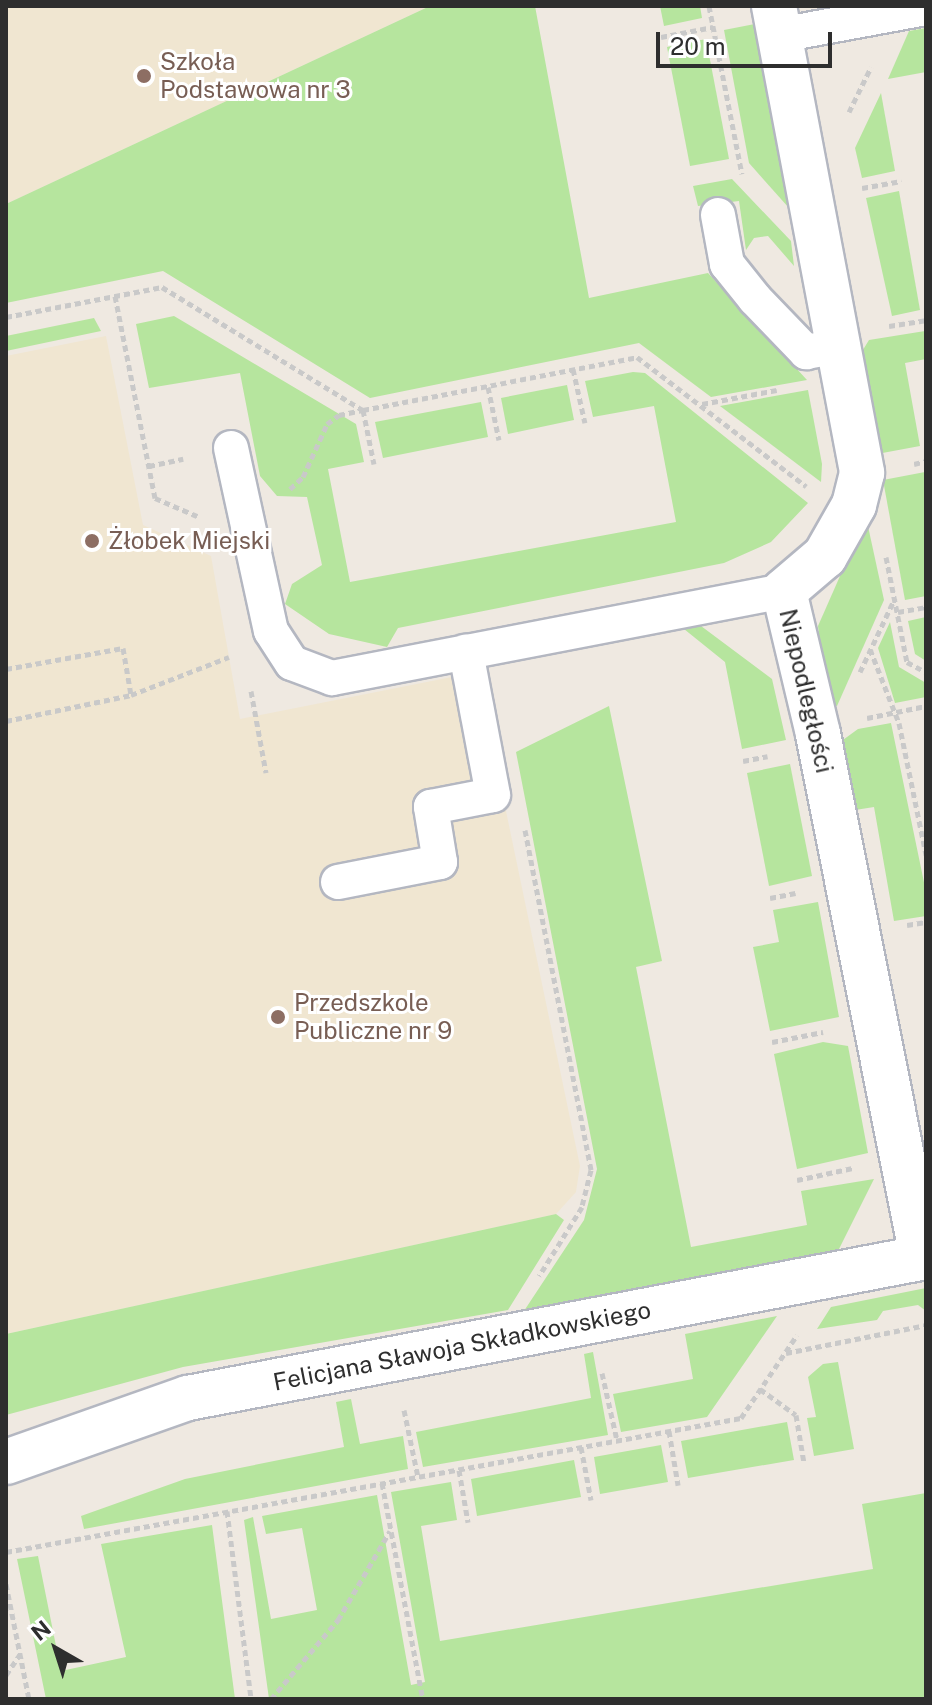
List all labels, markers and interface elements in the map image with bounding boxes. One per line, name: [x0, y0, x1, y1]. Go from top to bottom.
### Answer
scale bar: [660, 16, 836, 66]
text: 20 m: [670, 32, 726, 60]
place label: Szkoła Podstawowa nr 3: [160, 48, 351, 104]
marker: Szkoła Podstawowa nr 3: [135, 67, 153, 85]
place label: Żłobek Miejski: [108, 527, 270, 555]
marker: Żłobek Miejski: [83, 532, 101, 550]
street label: Niepodległości: [773, 606, 839, 776]
place label: Przedszkole Publiczne nr 9: [294, 989, 452, 1045]
marker: Przedszkole Publiczne nr 9: [269, 1008, 287, 1026]
street label: Felicjana Sławoja Składkowskiego: [271, 1295, 653, 1397]
north arrow: [16, 1609, 96, 1689]
text: N: [26, 1615, 56, 1646]

